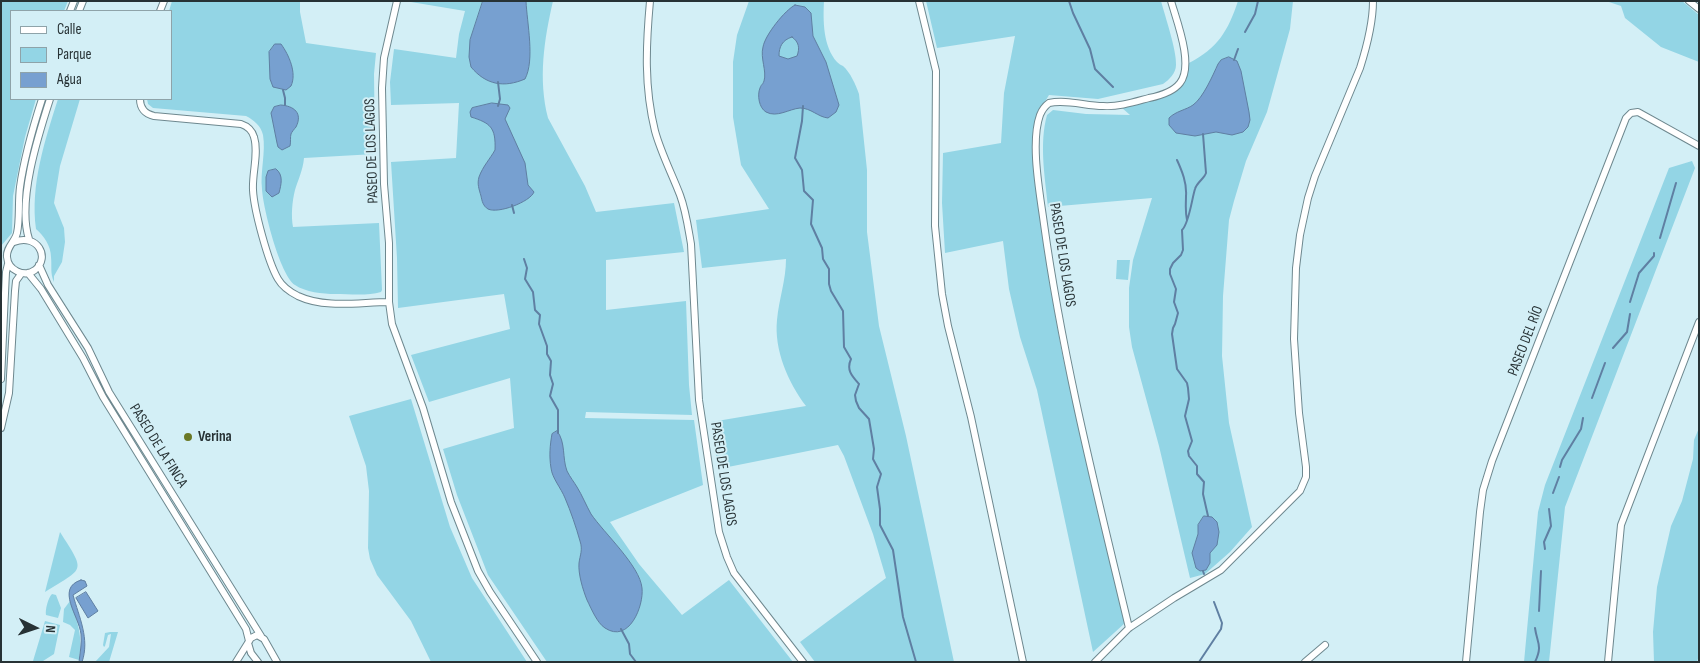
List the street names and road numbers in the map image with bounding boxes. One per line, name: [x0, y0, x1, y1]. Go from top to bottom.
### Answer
street label: PASEO DE LOS LAGOS: [361, 98, 383, 204]
street label: PASEO DE LOS LAGOS: [1045, 202, 1079, 308]
street label: PASEO DEL RÍO: [1504, 303, 1548, 379]
street label: PASEO DE LA FINCA: [125, 401, 191, 491]
street label: PASEO DE LOS LAGOS: [706, 421, 740, 527]

